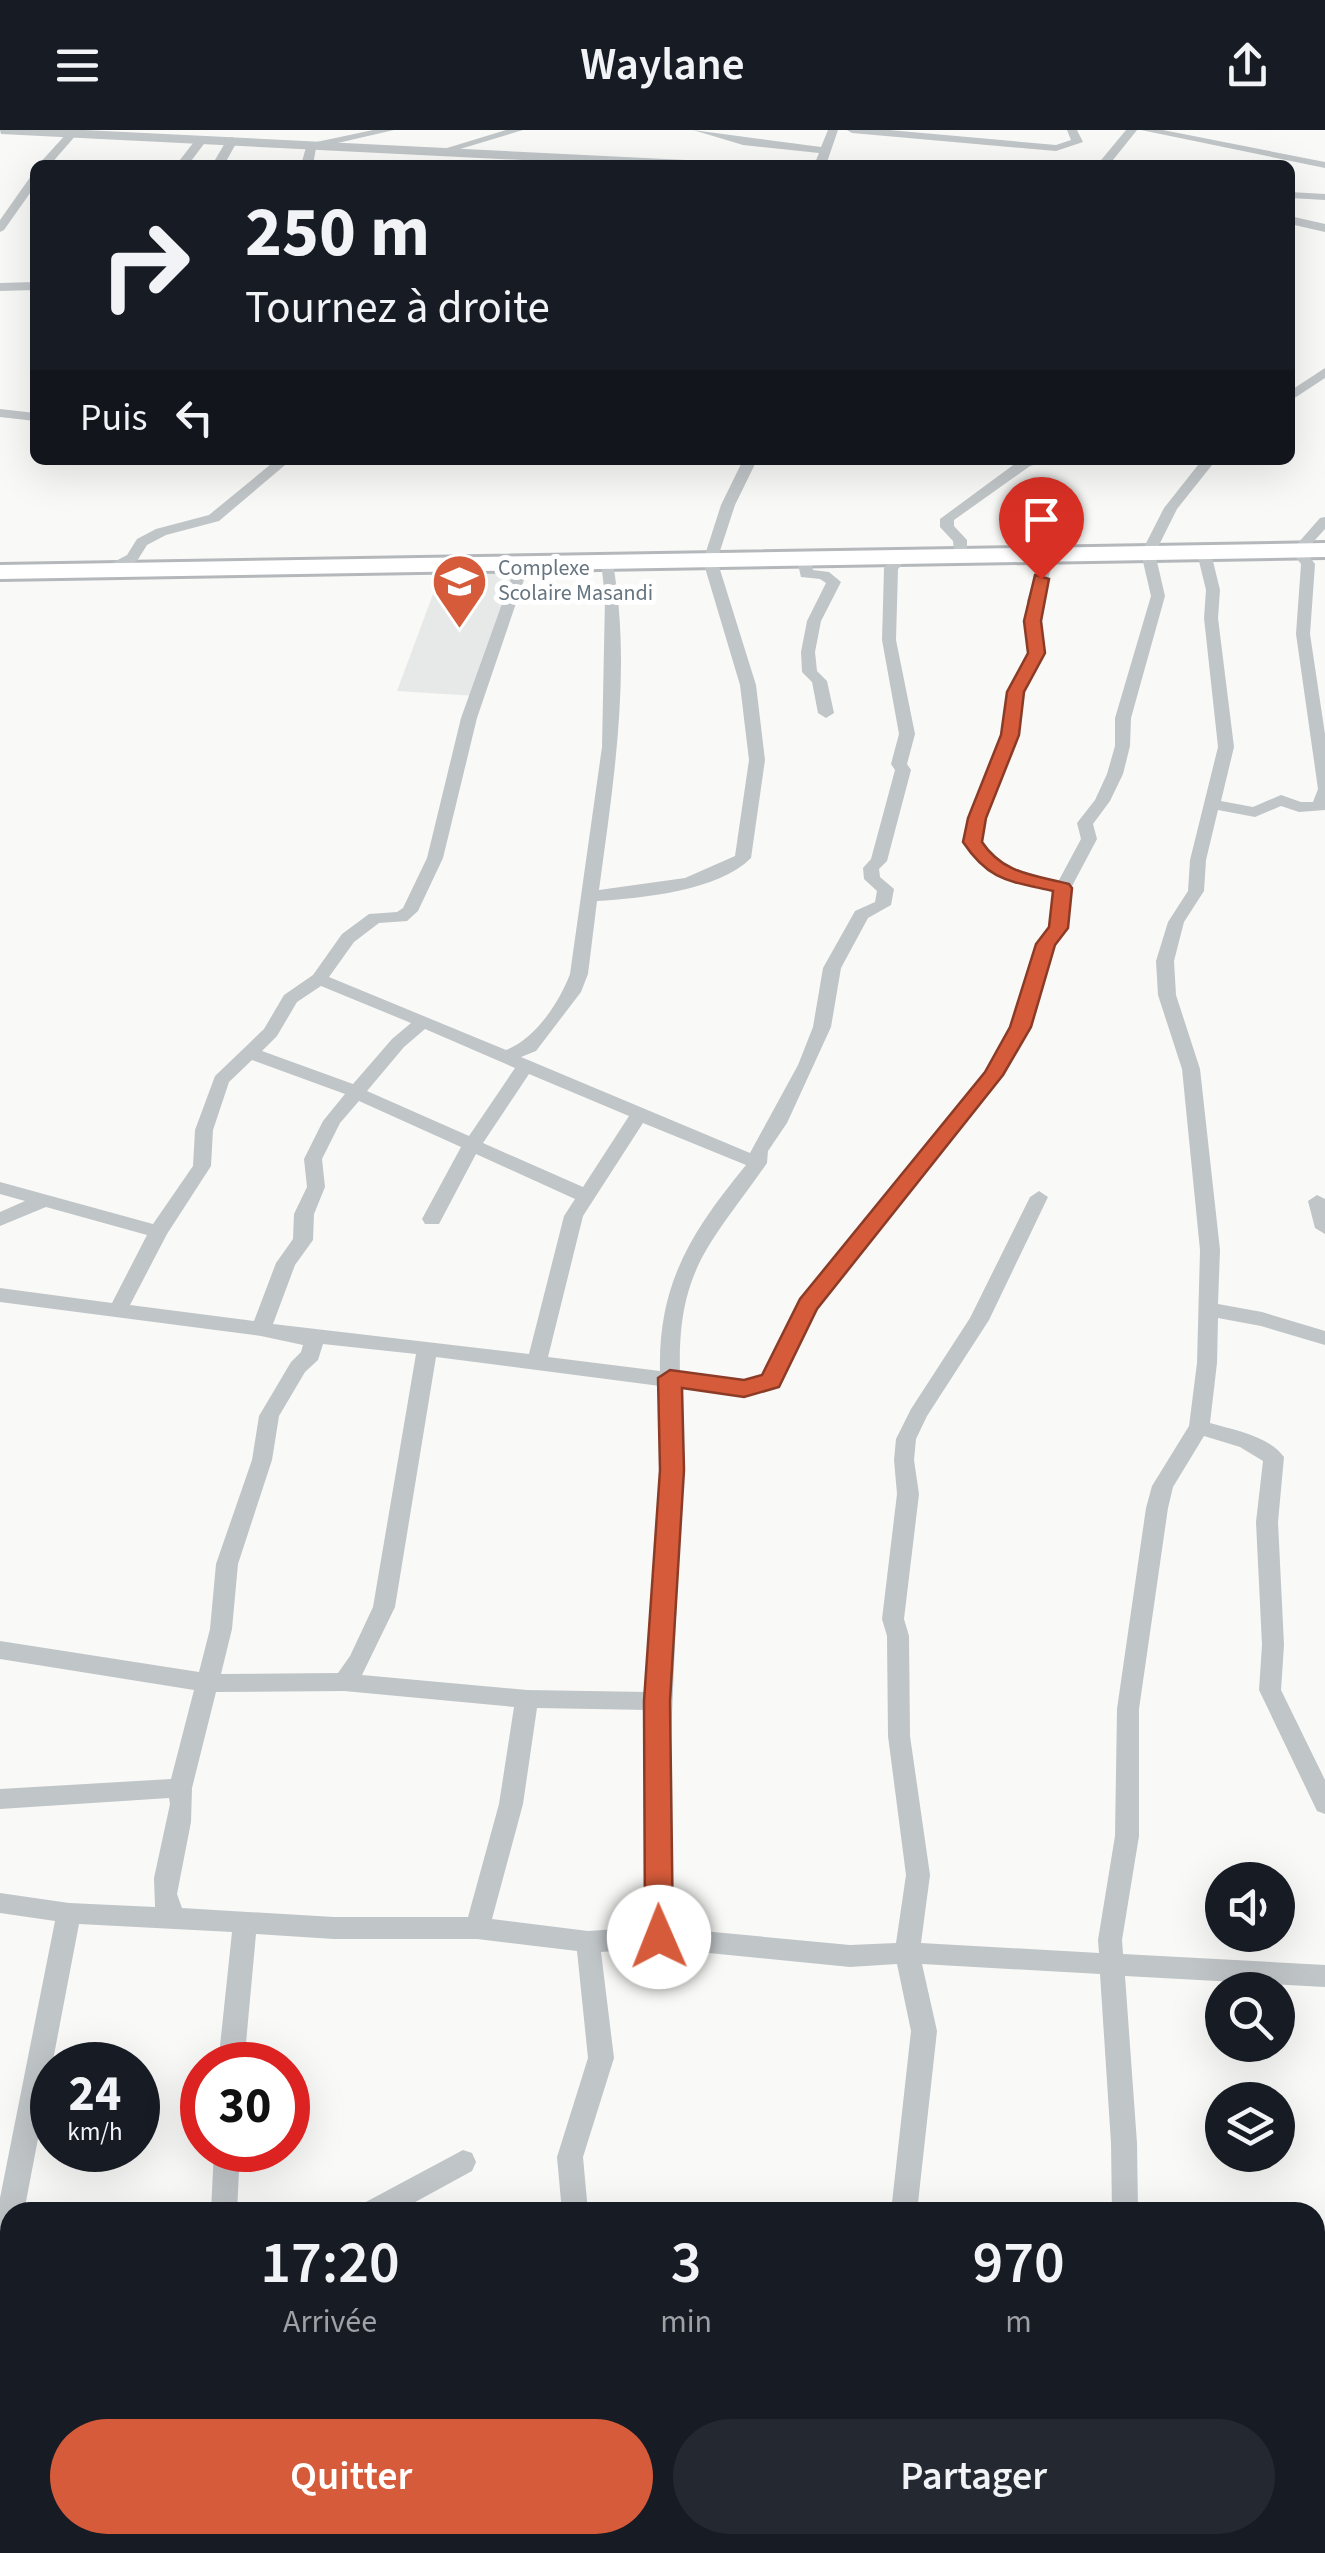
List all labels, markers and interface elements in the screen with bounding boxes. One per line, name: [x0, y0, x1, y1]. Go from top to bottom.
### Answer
text: Waylane: [580, 33, 745, 97]
icon: menu: [50, 38, 105, 93]
icon: share: [1220, 38, 1275, 93]
text: 250 m: [245, 183, 430, 283]
icon: right: [80, 200, 210, 330]
text: Tournez à droite: [245, 276, 550, 340]
icon: left: [167, 390, 222, 445]
text: Puis: [80, 391, 147, 445]
pin: [999, 477, 1084, 580]
icon: arrive: [1014, 492, 1069, 547]
school or university icon: Complexe Scolaire Masandi: [429, 551, 489, 630]
place label: Complexe Scolaire Masandi: [498, 552, 653, 609]
map controls: [1205, 1862, 1295, 2172]
button: sound: [1205, 1862, 1295, 1952]
position arrow: [607, 1885, 711, 1989]
button: search: [1205, 1972, 1295, 2062]
speed limit sign: 30: [180, 2042, 310, 2172]
text: 24: [69, 2059, 121, 2130]
button: layers: [1205, 2082, 1295, 2172]
text: km/h: [67, 2114, 123, 2150]
text: 17:20: [260, 2221, 400, 2306]
text: 3: [671, 2221, 702, 2306]
text: 970: [972, 2221, 1065, 2306]
text: Arrivée: [283, 2299, 377, 2345]
text: min: [660, 2299, 712, 2345]
text: m: [1005, 2299, 1032, 2345]
button: Quitter: [50, 2419, 653, 2534]
button: Partager: [673, 2419, 1275, 2534]

